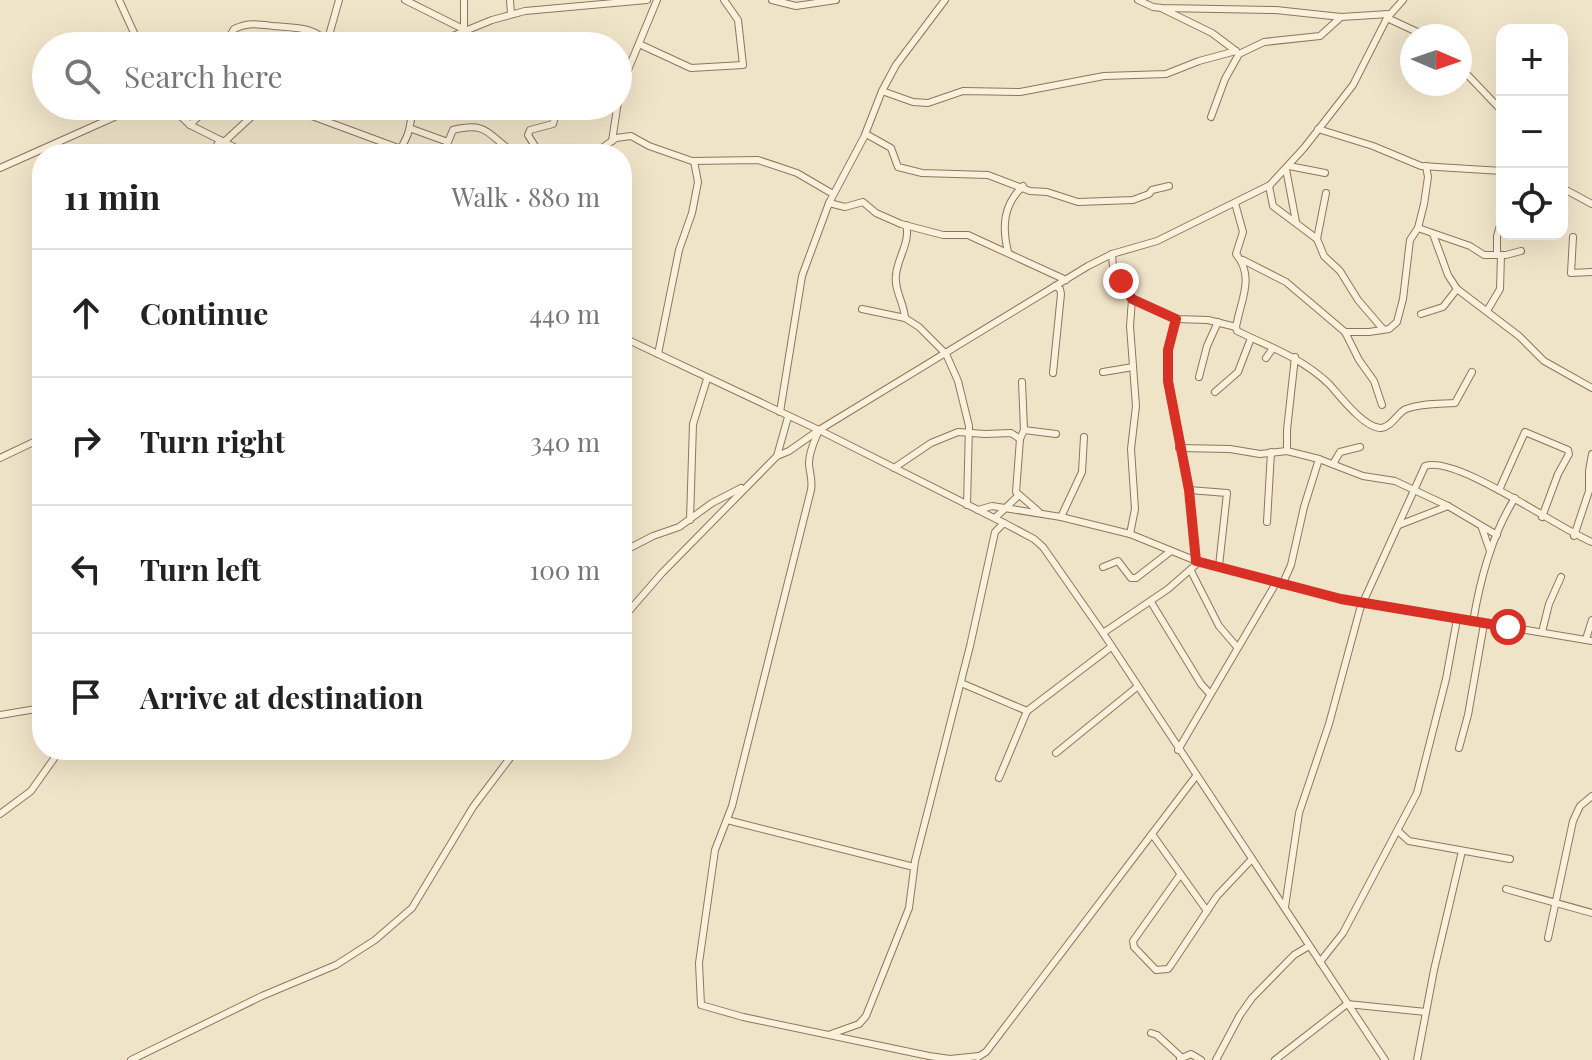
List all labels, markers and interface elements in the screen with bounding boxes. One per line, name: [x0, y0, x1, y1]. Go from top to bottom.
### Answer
north arrow: [1400, 24, 1472, 96]
map controls: [1496, 24, 1568, 240]
button: +: [1496, 24, 1568, 96]
search box: [32, 32, 632, 120]
icon: search: [60, 54, 104, 98]
text: Search here: [124, 56, 283, 96]
button: −: [1496, 96, 1568, 168]
button: locate: [1496, 168, 1568, 240]
text: 11 min: [64, 173, 160, 219]
text: Walk · 880 m: [451, 179, 600, 214]
route end: [1103, 263, 1139, 299]
icon: ahead: [64, 291, 108, 335]
text: Continue: [140, 293, 268, 333]
text: 440 m: [529, 296, 600, 331]
icon: right: [64, 419, 108, 463]
text: Turn right: [140, 421, 285, 461]
text: 340 m: [530, 424, 600, 459]
icon: left: [64, 547, 108, 591]
text: Turn left: [140, 549, 261, 589]
text: 100 m: [530, 552, 600, 587]
route start: [1490, 609, 1526, 645]
icon: arrive: [64, 675, 108, 719]
text: Arrive at destination: [140, 677, 423, 717]

